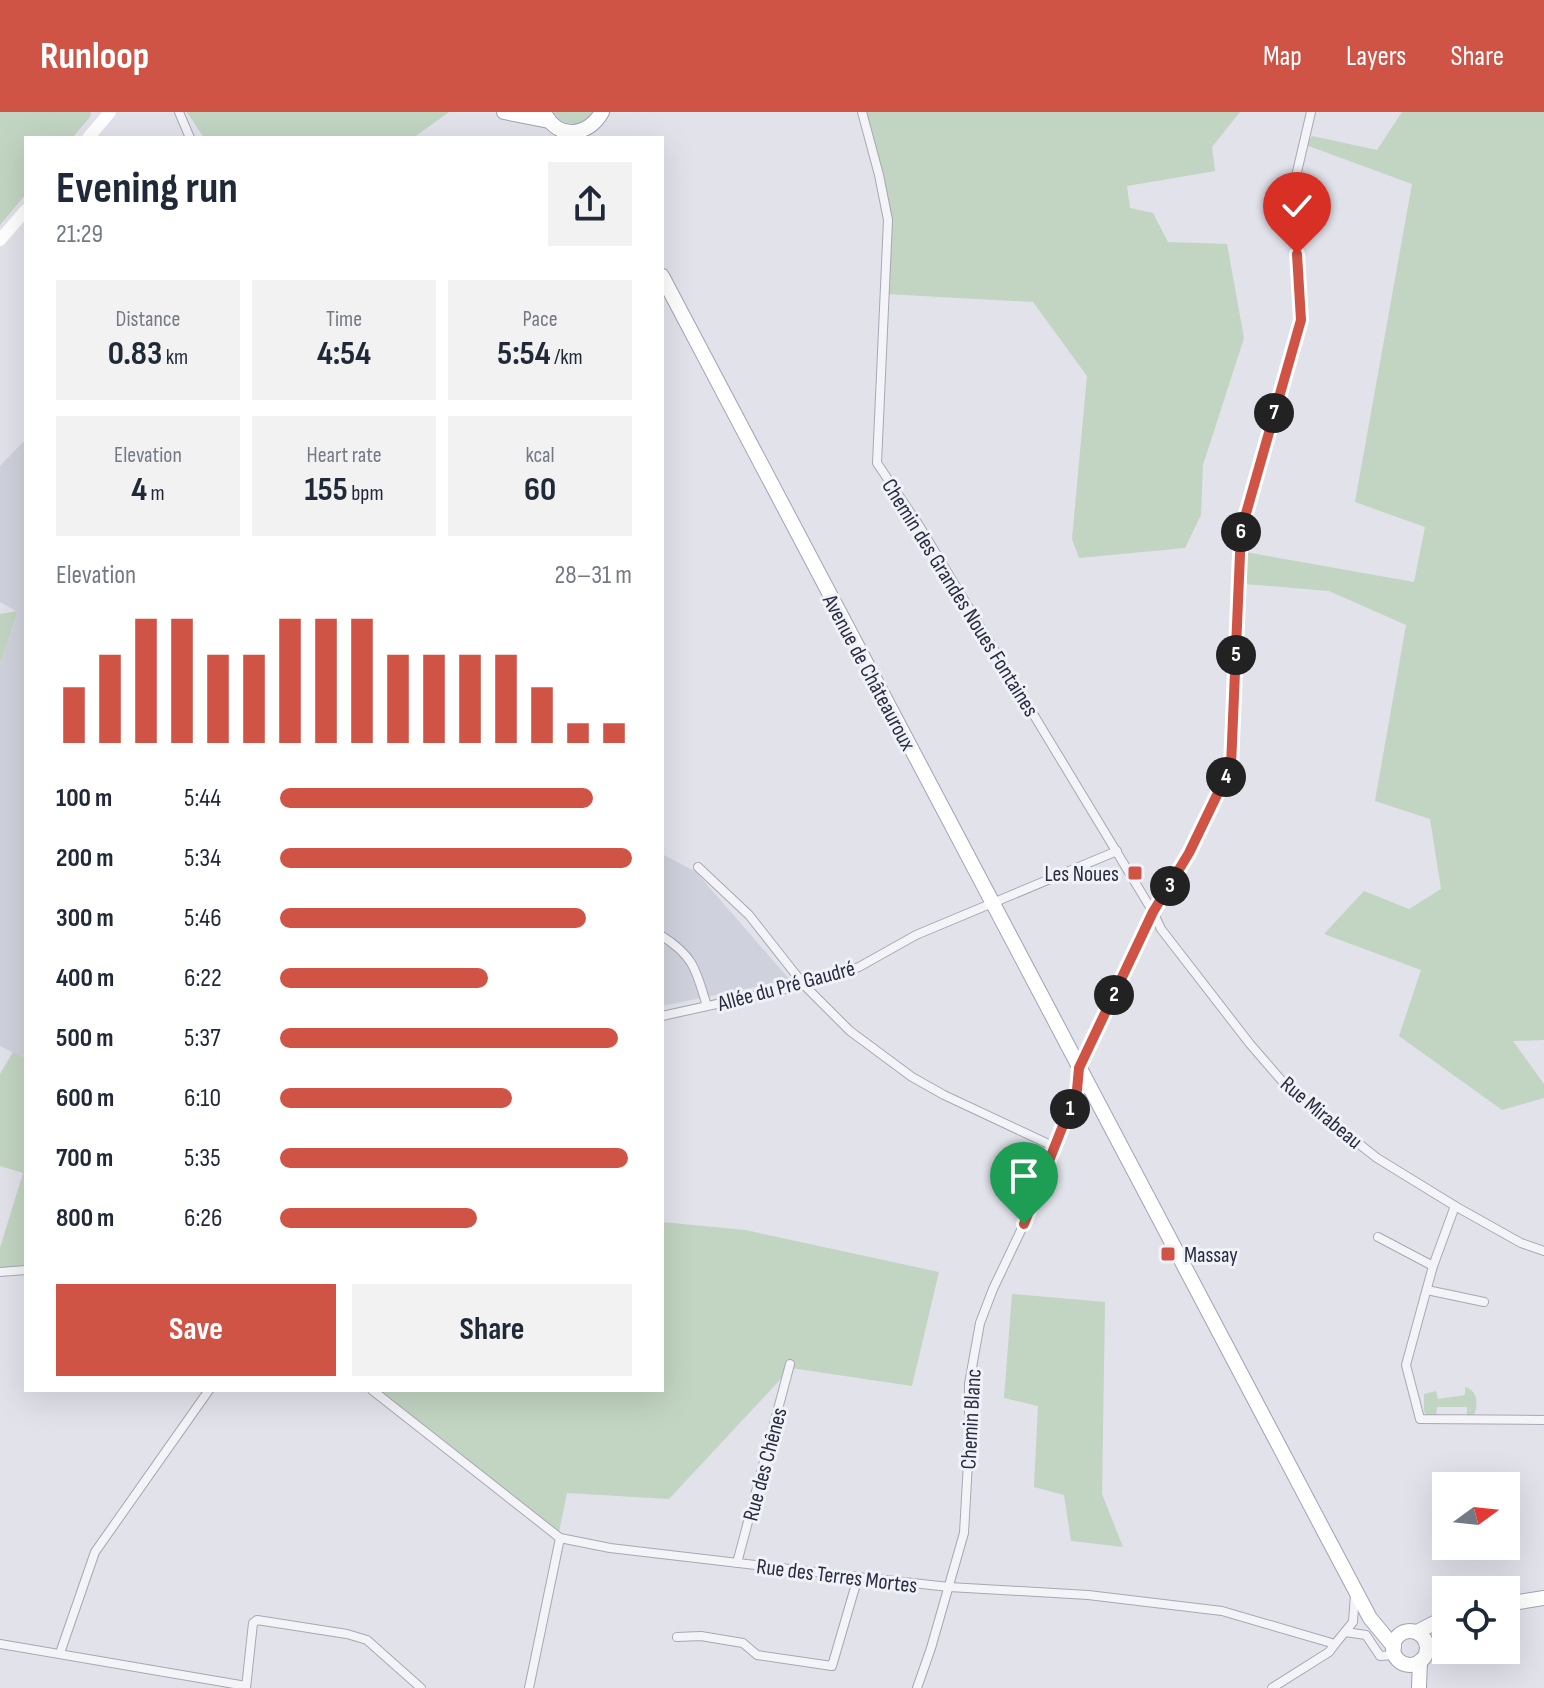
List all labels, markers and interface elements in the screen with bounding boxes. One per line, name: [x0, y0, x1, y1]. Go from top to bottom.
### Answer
text: Runloop: [40, 34, 149, 79]
text: Map: [1263, 40, 1302, 73]
text: Layers: [1346, 40, 1406, 73]
text: Share: [1450, 40, 1504, 73]
text: Evening run: [56, 162, 238, 215]
button: share: [548, 162, 632, 246]
pin: [1263, 172, 1331, 254]
icon: check: [1275, 184, 1319, 228]
text: 21:29: [56, 219, 103, 250]
text: Distance: [116, 306, 180, 333]
text: Time: [326, 306, 362, 333]
text: Pace: [522, 306, 558, 333]
text: 0.83: [108, 333, 162, 374]
text: 4:54: [317, 333, 371, 374]
text: 5:54: [497, 333, 551, 374]
text: km: [162, 344, 188, 371]
text: /km: [551, 344, 583, 371]
pin: 7: [1254, 393, 1294, 433]
text: 7: [1269, 399, 1279, 426]
text: Elevation: [114, 442, 182, 469]
text: Heart rate: [306, 442, 382, 469]
text: kcal: [525, 442, 555, 469]
text: 4: [131, 469, 147, 510]
text: 155: [304, 469, 348, 510]
text: 60: [524, 469, 556, 510]
street label: Chemin des Grandes Noues Fontaines: [875, 474, 1044, 722]
text: m: [147, 480, 165, 507]
text: bpm: [348, 480, 384, 507]
pin: 6: [1221, 512, 1261, 552]
text: 6: [1236, 518, 1246, 545]
text: Elevation: [56, 560, 136, 591]
text: 28–31 m: [555, 560, 632, 591]
street label: Avenue de Châteauroux: [816, 589, 922, 756]
pin: 5: [1216, 635, 1256, 675]
text: 5: [1231, 641, 1241, 668]
pin: 4: [1206, 757, 1246, 797]
text: 4: [1221, 763, 1231, 790]
text: 100 m: [56, 783, 112, 814]
text: 5:44: [184, 783, 221, 814]
text: 200 m: [56, 843, 113, 874]
text: 5:34: [184, 843, 221, 874]
place label: Les Noues: [1045, 861, 1119, 888]
marker: Les Noues: [1126, 864, 1144, 882]
pin: 3: [1150, 866, 1190, 906]
text: 3: [1165, 872, 1175, 899]
text: 300 m: [56, 903, 114, 934]
text: 5:46: [184, 903, 222, 934]
street label: Allée du Pré Gaudré: [714, 955, 858, 1018]
text: 400 m: [56, 963, 114, 994]
text: 6:22: [184, 963, 222, 994]
pin: 2: [1094, 975, 1134, 1015]
text: 2: [1109, 981, 1119, 1008]
text: 500 m: [56, 1023, 113, 1054]
text: 5:37: [184, 1023, 221, 1054]
street label: Rue Mirabeau: [1274, 1071, 1368, 1155]
text: 600 m: [56, 1083, 114, 1114]
text: 6:10: [184, 1083, 221, 1114]
pin: 1: [1050, 1089, 1090, 1129]
text: 1: [1066, 1095, 1074, 1122]
pin: [990, 1142, 1058, 1224]
text: 700 m: [56, 1143, 113, 1174]
text: 5:35: [184, 1143, 221, 1174]
icon: arrive: [1002, 1154, 1046, 1198]
text: 800 m: [56, 1203, 114, 1234]
text: 6:26: [184, 1203, 222, 1234]
place label: Massay: [1184, 1242, 1238, 1269]
marker: Massay: [1159, 1245, 1177, 1263]
button: Save: [56, 1284, 336, 1376]
button: Share: [352, 1284, 632, 1376]
street label: Chemin Blanc: [955, 1368, 988, 1470]
street label: Rue des Chênes: [737, 1405, 794, 1524]
north arrow: [1432, 1472, 1520, 1560]
map controls: [1432, 1472, 1520, 1664]
street label: Rue des Terres Mortes: [755, 1553, 919, 1600]
button: locate: [1432, 1576, 1520, 1664]

